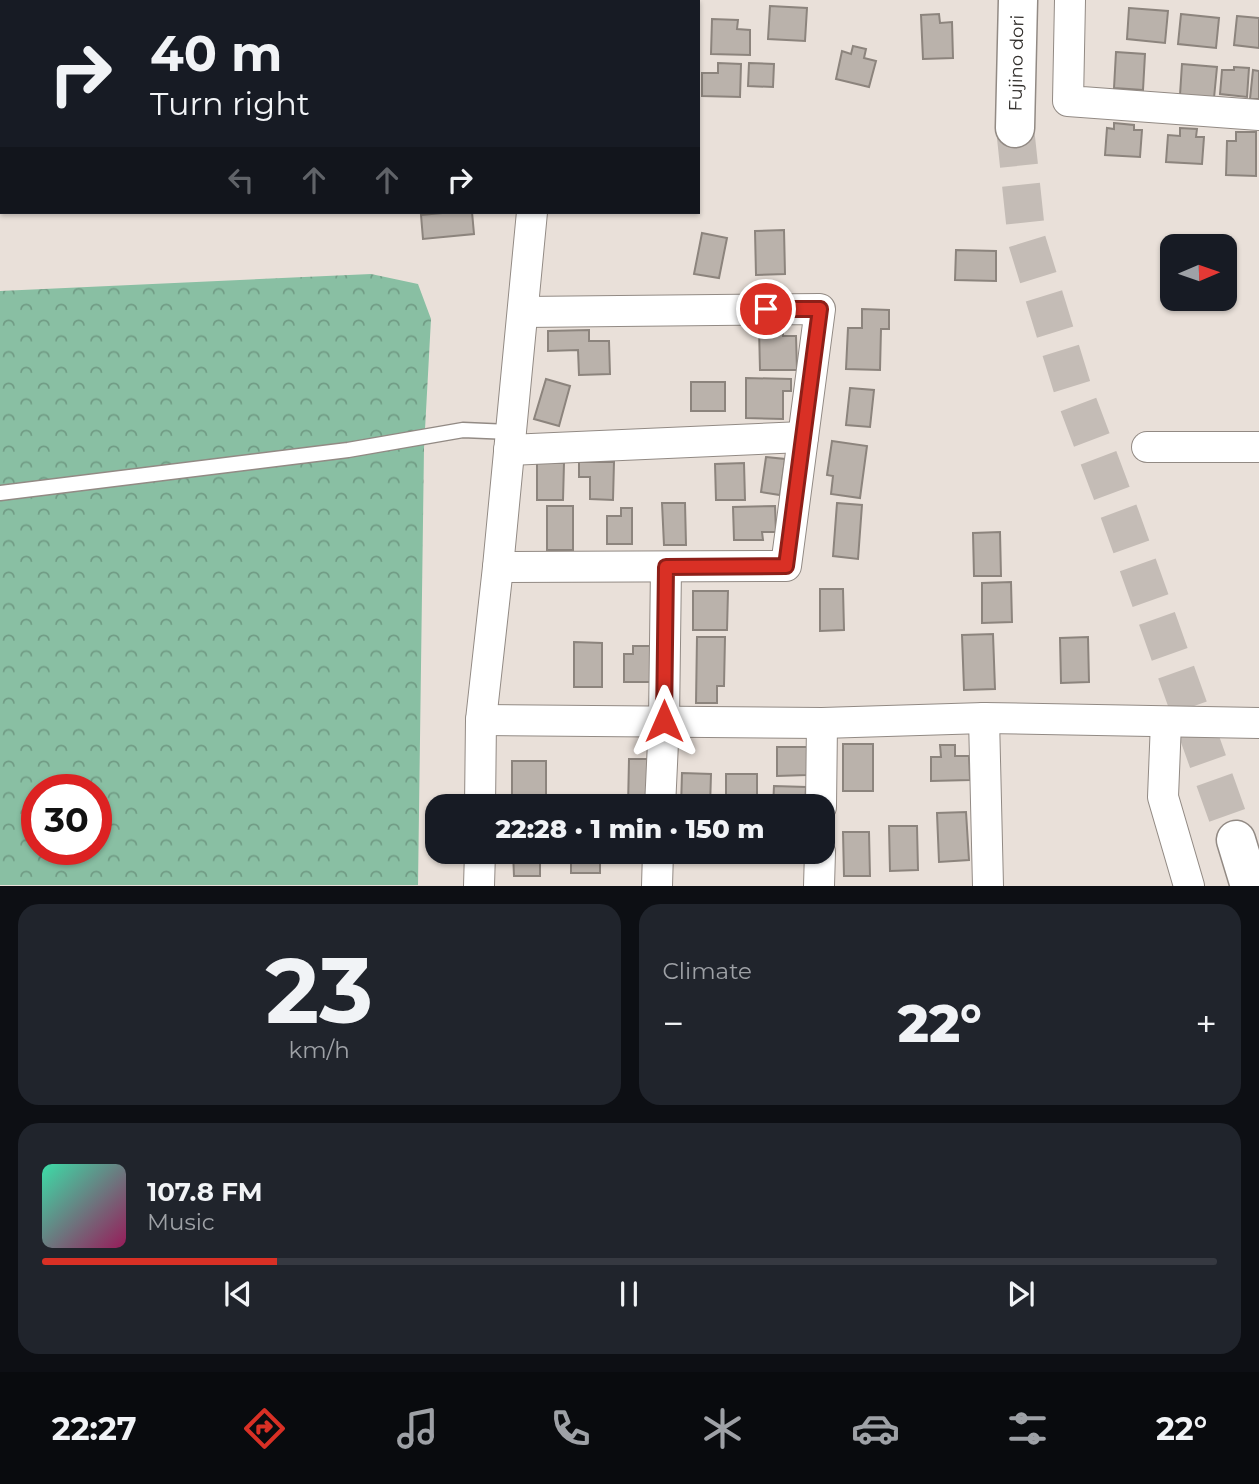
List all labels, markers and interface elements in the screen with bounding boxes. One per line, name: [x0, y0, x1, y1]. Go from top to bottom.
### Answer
street label: Fujino dori: [1004, 14, 1029, 112]
text: 40 m: [150, 24, 282, 83]
icon: right: [35, 28, 126, 119]
text: Turn right: [150, 84, 310, 123]
icon: left: [222, 161, 260, 199]
icon: ahead: [295, 161, 333, 199]
icon: ahead: [368, 161, 406, 199]
icon: right: [441, 161, 479, 199]
north arrow: [1160, 234, 1237, 312]
map controls: [1160, 234, 1237, 311]
pin: [736, 279, 796, 339]
icon: arrive: [747, 290, 785, 328]
position arrow: [627, 684, 701, 758]
speed limit sign: 30: [21, 774, 112, 865]
text: 22:28 · 1 min · 150 m: [496, 813, 764, 845]
text: 23: [265, 935, 373, 1046]
text: Climate: [663, 957, 752, 985]
text: 22°: [898, 992, 982, 1055]
text: −: [663, 1000, 684, 1047]
text: +: [1195, 1000, 1217, 1047]
text: km/h: [289, 1036, 350, 1064]
text: 107.8 FM: [147, 1176, 263, 1208]
text: Music: [147, 1208, 215, 1236]
icon: previous: [219, 1275, 257, 1313]
icon: pause: [610, 1275, 648, 1313]
icon: next: [1002, 1275, 1040, 1313]
icon: directions: [240, 1404, 289, 1453]
icon: music: [393, 1404, 442, 1453]
icon: phone: [546, 1404, 595, 1453]
icon: climate: [698, 1404, 747, 1453]
icon: car: [851, 1404, 900, 1453]
icon: filters: [1003, 1404, 1052, 1453]
text: 22:27: [52, 1409, 137, 1448]
text: 22°: [1156, 1409, 1207, 1448]

